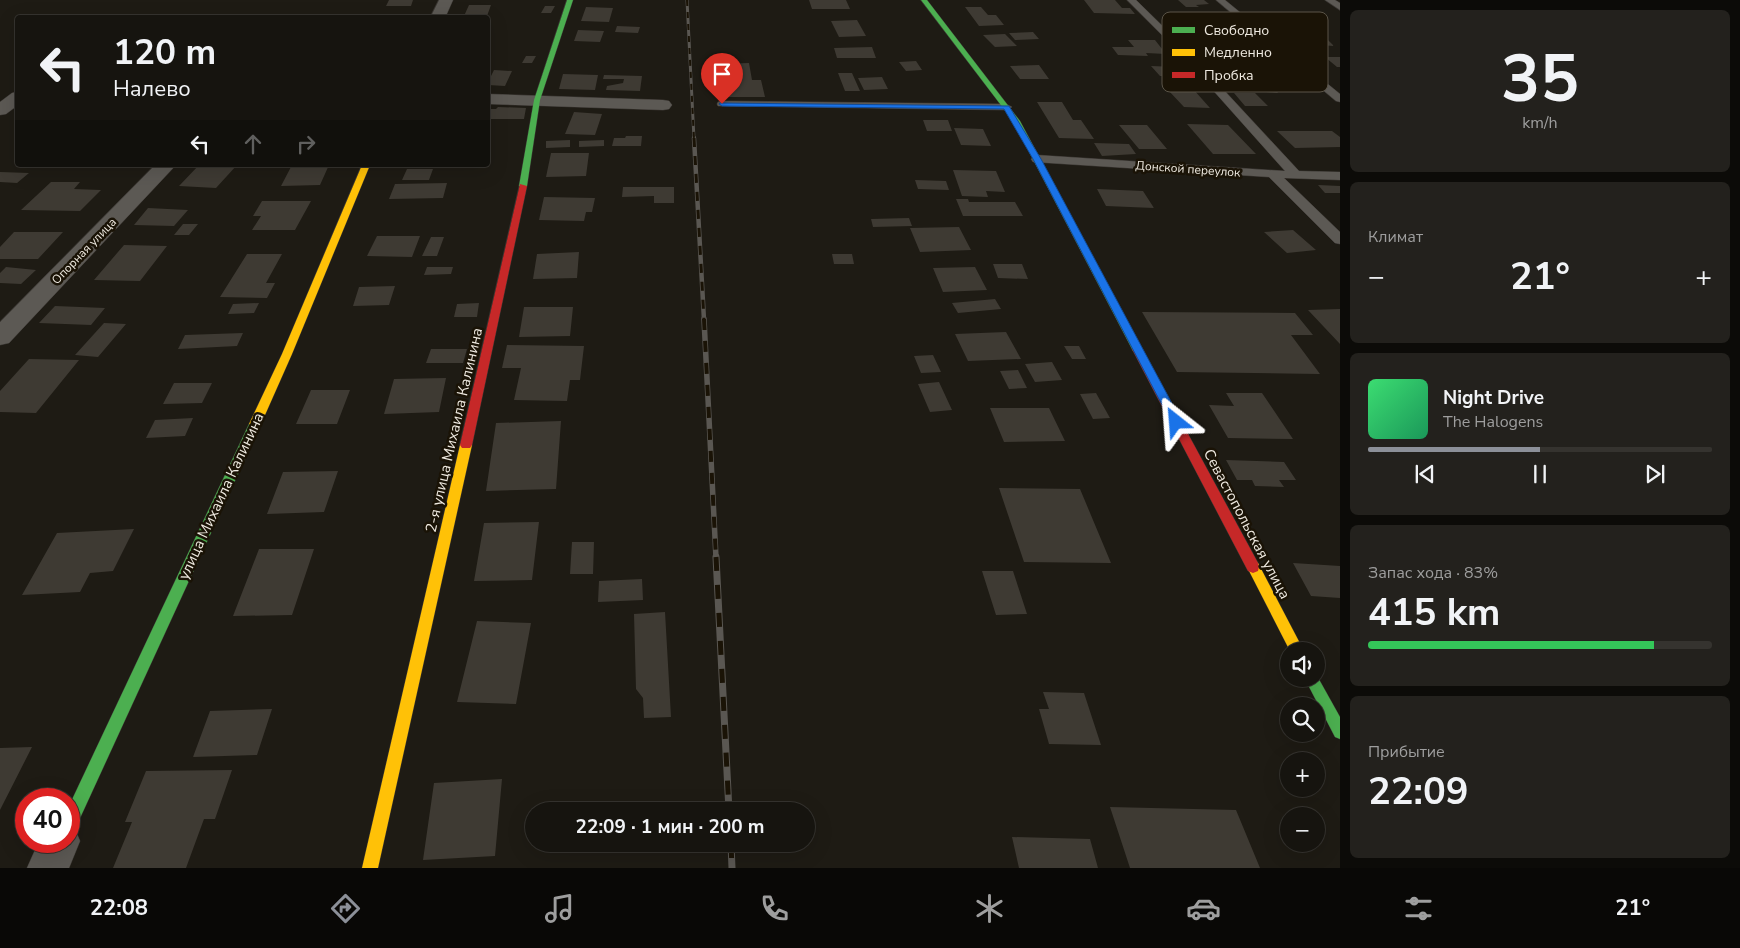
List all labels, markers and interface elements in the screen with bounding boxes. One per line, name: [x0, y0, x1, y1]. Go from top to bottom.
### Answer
legend: [1162, 12, 1328, 92]
text: Свободно: [1204, 21, 1269, 40]
text: 120 m: [113, 29, 216, 76]
icon: left: [30, 35, 95, 100]
text: 35: [1501, 35, 1579, 124]
text: Медленно: [1204, 43, 1272, 62]
pin: [701, 53, 743, 104]
icon: arrive: [708, 60, 736, 88]
text: Пробка: [1204, 66, 1254, 85]
text: Налево: [113, 74, 191, 104]
text: km/h: [1522, 112, 1558, 134]
icon: left: [186, 130, 214, 158]
icon: ahead: [239, 130, 267, 158]
icon: right: [292, 130, 320, 158]
street label: Донской переулок: [1135, 157, 1242, 181]
street label: Опорная улица: [48, 214, 120, 288]
text: Климат: [1368, 226, 1423, 248]
text: 21°: [1510, 251, 1570, 302]
text: −: [1368, 258, 1385, 296]
text: +: [1695, 258, 1712, 296]
street label: 2-я улица Михаила Калинина: [421, 326, 487, 534]
text: Night Drive: [1443, 385, 1544, 411]
position arrow: [1149, 395, 1201, 447]
street label: улица Михаила Калинина: [173, 409, 269, 583]
text: The Halogens: [1443, 411, 1543, 433]
street label: Севастопольская улица: [1199, 445, 1295, 603]
icon: previous: [1411, 460, 1439, 488]
icon: pause: [1526, 460, 1554, 488]
icon: next: [1641, 460, 1669, 488]
text: Запас хода · 83%: [1368, 562, 1498, 584]
text: 415 km: [1368, 587, 1500, 638]
map controls: [1280, 642, 1325, 852]
button: sound: [1280, 642, 1325, 687]
button: search: [1280, 697, 1325, 742]
text: Прибытие: [1368, 741, 1445, 763]
button: +: [1280, 752, 1325, 797]
text: 22:09: [1368, 766, 1469, 817]
speed limit sign: 40: [15, 788, 80, 853]
button: −: [1280, 807, 1325, 852]
text: 22:09 · 1 мин · 200 m: [576, 814, 764, 840]
icon: directions: [328, 891, 363, 926]
icon: music: [542, 891, 577, 926]
icon: phone: [757, 891, 792, 926]
icon: climate: [972, 891, 1007, 926]
icon: car: [1186, 891, 1221, 926]
icon: filters: [1401, 891, 1436, 926]
text: 22:08: [90, 893, 148, 923]
text: 21°: [1615, 893, 1650, 923]

